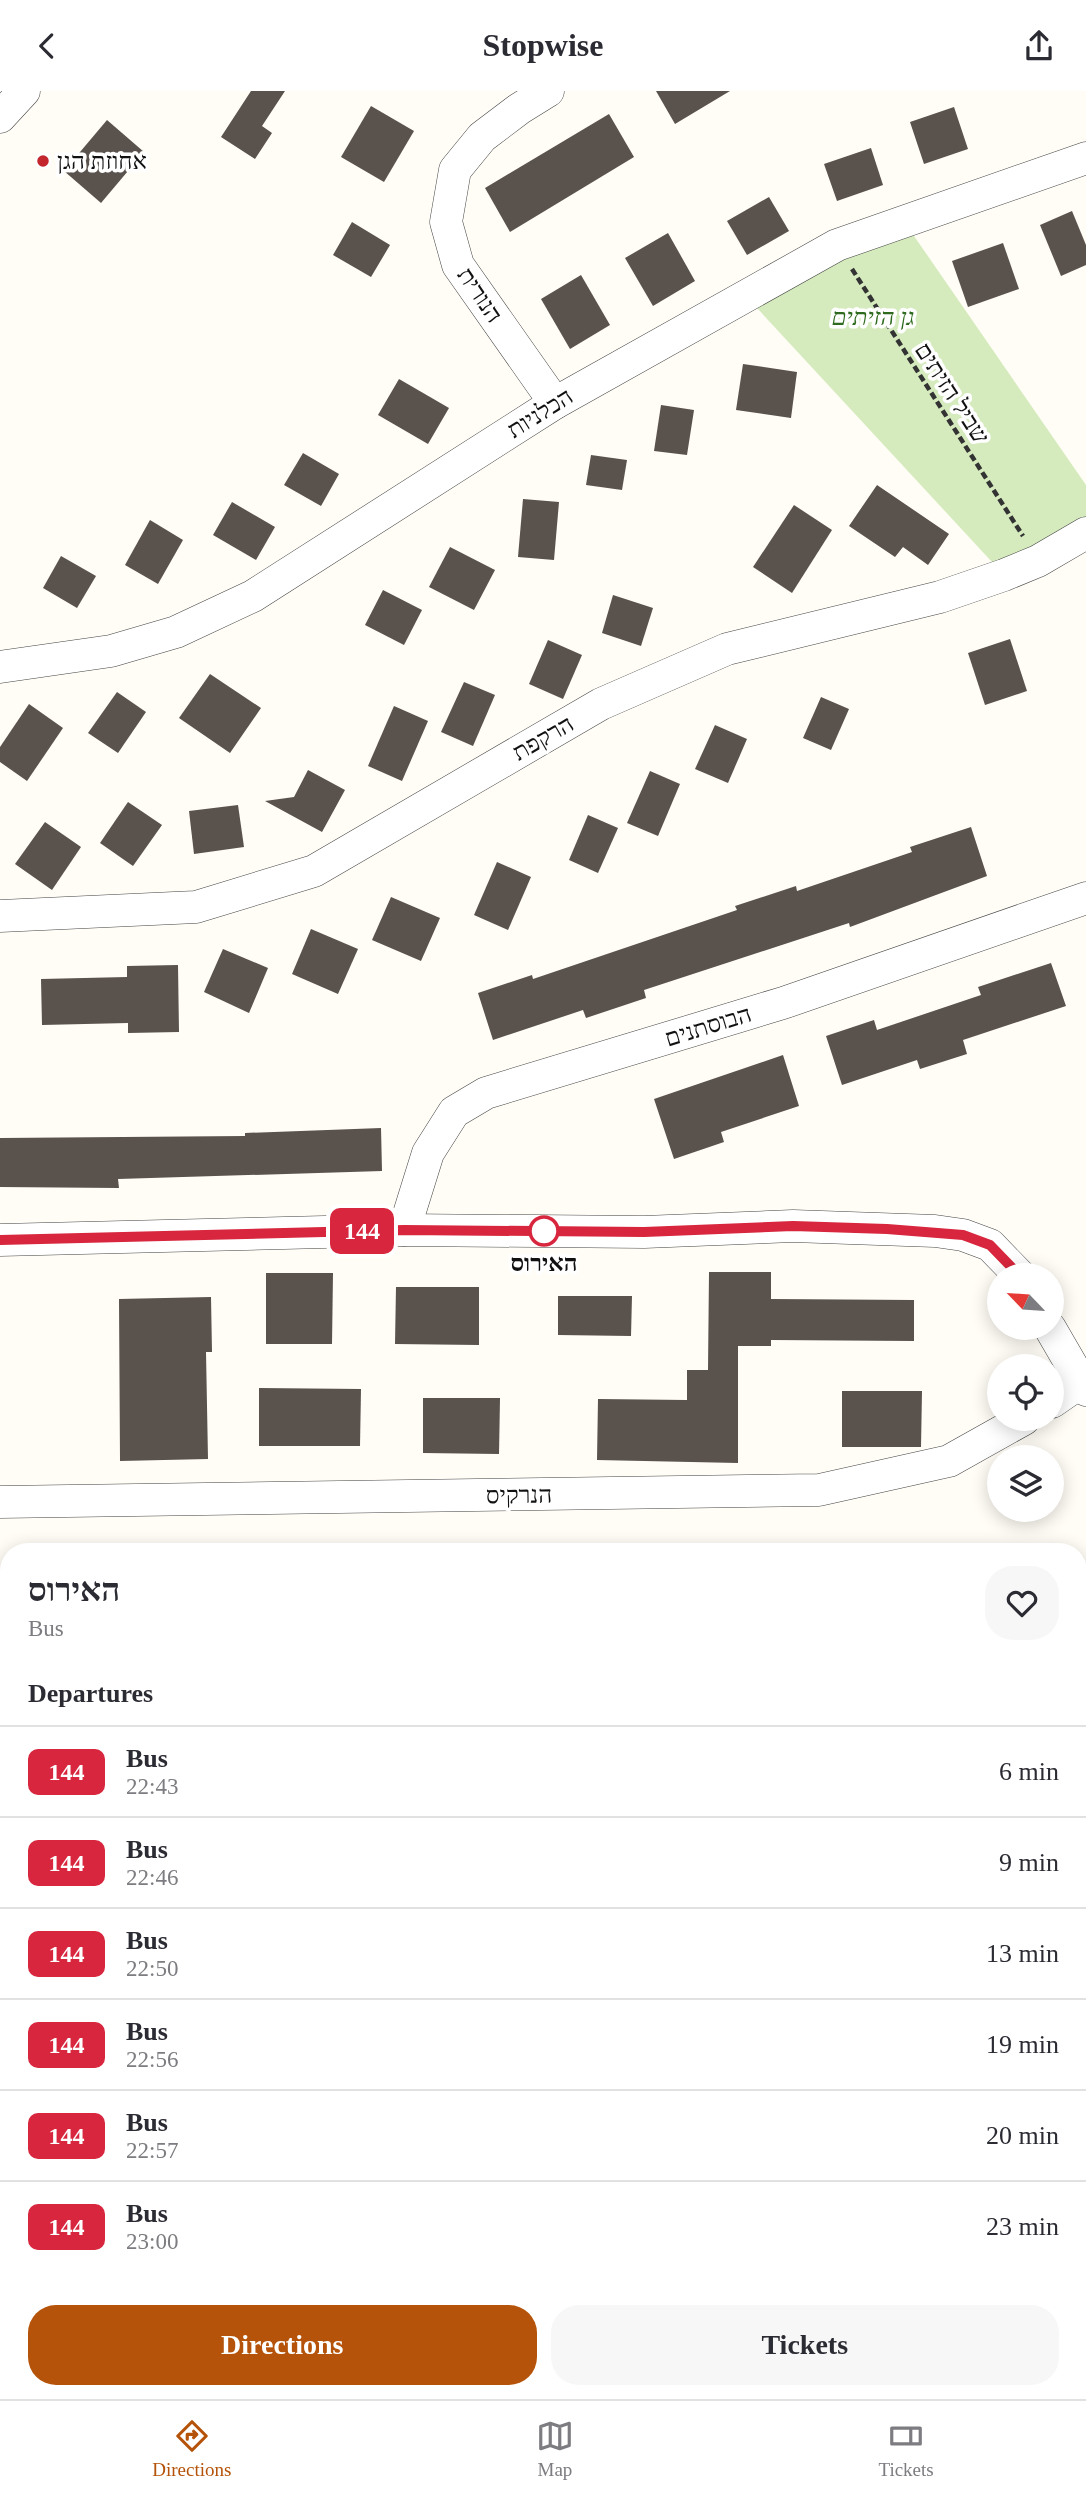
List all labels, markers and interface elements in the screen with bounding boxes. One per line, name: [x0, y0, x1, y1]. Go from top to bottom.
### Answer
icon: back: [28, 27, 66, 65]
text: Stopwise: [483, 27, 603, 63]
icon: share: [1020, 27, 1058, 65]
place label: אחוזת הגן: [57, 148, 147, 174]
marker: אחוזת הגן: [35, 153, 51, 169]
street label: הנורית: [452, 263, 508, 327]
park label: גן הזיתים: [832, 304, 915, 331]
street label: שביל הזיתים: [910, 338, 994, 448]
street label: הכלניות: [503, 383, 577, 443]
street label: הרקפת: [508, 710, 578, 766]
street label: הבוסתנים: [662, 1001, 754, 1051]
line badge: 144: [322, 1208, 402, 1254]
marker: האירוס: [529, 1216, 559, 1246]
text: 144: [344, 1218, 380, 1244]
place label: האירוס: [510, 1250, 578, 1276]
north arrow: [987, 1263, 1064, 1341]
map controls: [987, 1263, 1064, 1522]
button: locate: [987, 1354, 1064, 1431]
button: layers: [987, 1445, 1064, 1522]
street label: הנרקיס: [486, 1481, 552, 1509]
button: heart: [985, 1566, 1059, 1640]
text: האירוס: [28, 1572, 120, 1608]
text: Bus: [28, 1616, 64, 1641]
text: Departures: [28, 1679, 153, 1708]
text: Bus: [126, 1744, 168, 1773]
text: 6 min: [999, 1757, 1059, 1786]
text: 144: [49, 1759, 85, 1785]
text: 22:43: [126, 1774, 178, 1799]
text: Bus: [126, 1835, 168, 1864]
text: 9 min: [999, 1848, 1059, 1877]
text: 144: [49, 1850, 85, 1876]
text: 22:46: [126, 1865, 178, 1890]
text: Bus: [126, 1926, 168, 1955]
text: 13 min: [986, 1939, 1059, 1968]
text: 144: [49, 1941, 85, 1967]
text: 22:50: [126, 1956, 178, 1981]
text: Bus: [126, 2017, 168, 2046]
text: 19 min: [986, 2030, 1059, 2059]
text: 144: [49, 2032, 85, 2058]
text: 22:56: [126, 2047, 178, 2072]
text: Bus: [126, 2108, 168, 2137]
text: 20 min: [986, 2121, 1059, 2150]
text: 144: [49, 2123, 85, 2149]
text: 22:57: [126, 2138, 178, 2163]
text: Bus: [126, 2199, 168, 2228]
text: 23 min: [986, 2212, 1059, 2241]
text: 144: [49, 2214, 85, 2240]
text: 23:00: [126, 2229, 178, 2254]
button: Directions: [28, 2305, 537, 2385]
button: Tickets: [551, 2305, 1059, 2385]
tab: Directions: [152, 2417, 231, 2481]
tab: Map: [536, 2417, 574, 2481]
tab: Tickets: [878, 2417, 934, 2481]

